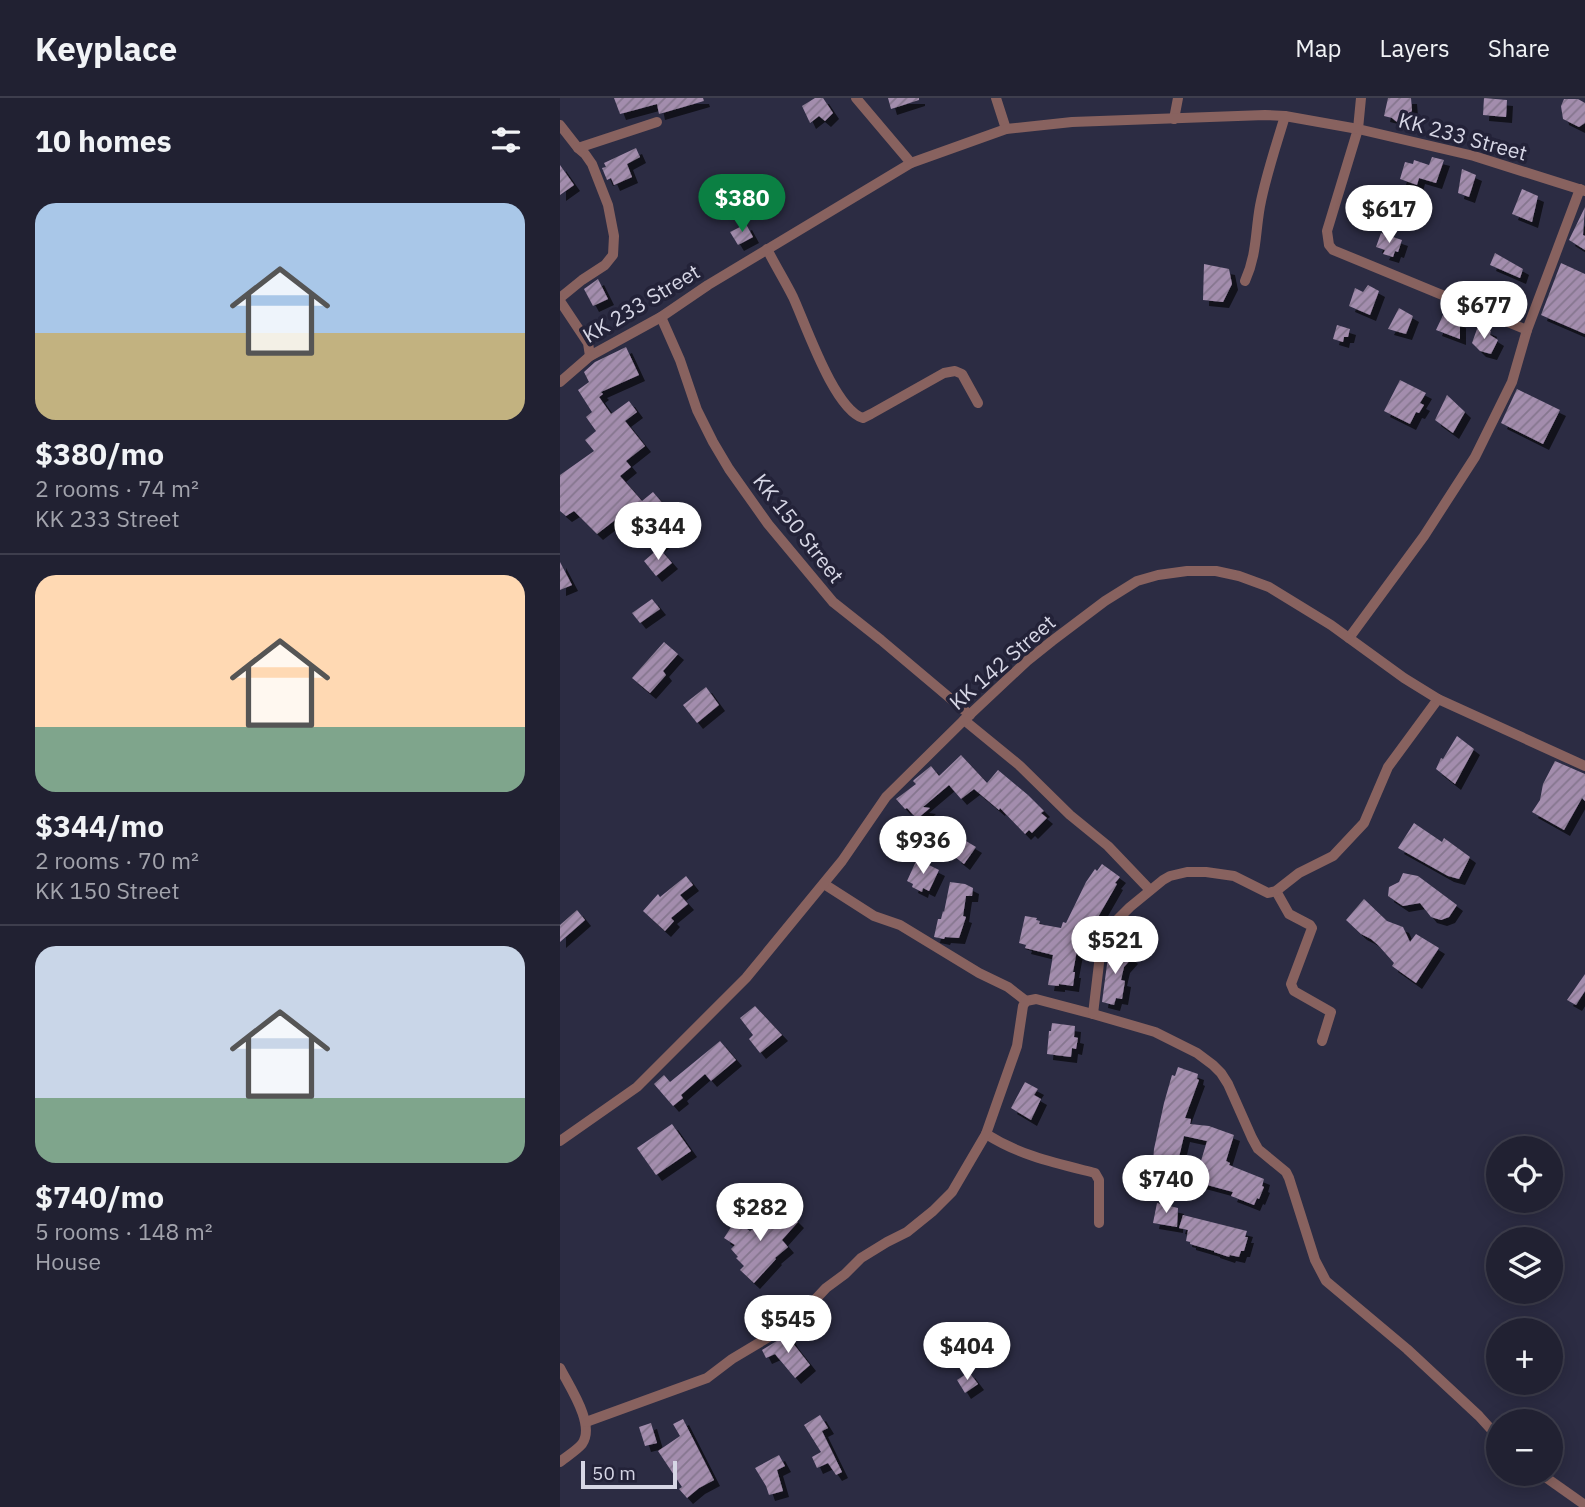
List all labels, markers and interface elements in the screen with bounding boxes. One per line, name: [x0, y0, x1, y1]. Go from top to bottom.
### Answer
text: Keyplace: [35, 27, 177, 70]
text: Map: [1295, 32, 1342, 64]
text: Layers: [1380, 32, 1450, 64]
text: Share: [1488, 32, 1550, 64]
street label: KK 233 Street: [1396, 105, 1530, 167]
text: 10 homes: [35, 121, 172, 160]
icon: filters: [487, 121, 525, 159]
pin: $380: [701, 174, 783, 234]
text: $380: [714, 182, 770, 212]
pin: $617: [1348, 186, 1430, 245]
text: $617: [1361, 193, 1417, 223]
icon: home: [217, 248, 343, 374]
street label: KK 233 Street: [577, 257, 705, 349]
pin: $677: [1443, 282, 1525, 341]
text: $677: [1456, 289, 1512, 319]
text: $380/mo: [35, 434, 164, 473]
street label: KK 150 Street: [747, 467, 851, 589]
text: 2 rooms · 74 m²: [35, 473, 199, 503]
text: KK 233 Street: [35, 503, 180, 533]
pin: $344: [617, 503, 699, 562]
text: $344: [630, 510, 686, 540]
street label: KK 142 Street: [943, 608, 1061, 716]
icon: home: [217, 620, 343, 746]
text: $344/mo: [35, 806, 164, 845]
pin: $936: [882, 816, 964, 876]
text: $936: [895, 824, 951, 854]
text: 2 rooms · 70 m²: [35, 845, 199, 875]
text: KK 150 Street: [35, 875, 180, 905]
pin: $521: [1074, 916, 1156, 976]
text: $521: [1087, 924, 1143, 954]
icon: home: [217, 991, 343, 1117]
map controls: [1486, 1136, 1563, 1486]
button: locate: [1486, 1136, 1563, 1213]
pin: $740: [1125, 1156, 1207, 1215]
text: $740: [1138, 1163, 1194, 1193]
text: $740/mo: [35, 1177, 164, 1216]
pin: $282: [719, 1184, 801, 1243]
text: $282: [732, 1191, 788, 1221]
text: 5 rooms · 148 m²: [35, 1216, 213, 1246]
button: layers: [1486, 1227, 1563, 1304]
text: House: [35, 1246, 101, 1276]
pin: $545: [747, 1296, 829, 1355]
text: $545: [760, 1303, 816, 1333]
button: +: [1486, 1318, 1563, 1395]
pin: $404: [926, 1322, 1008, 1382]
text: $404: [939, 1330, 995, 1360]
button: −: [1486, 1409, 1563, 1486]
scale bar: [581, 1458, 677, 1490]
text: 50 m: [592, 1461, 636, 1485]

